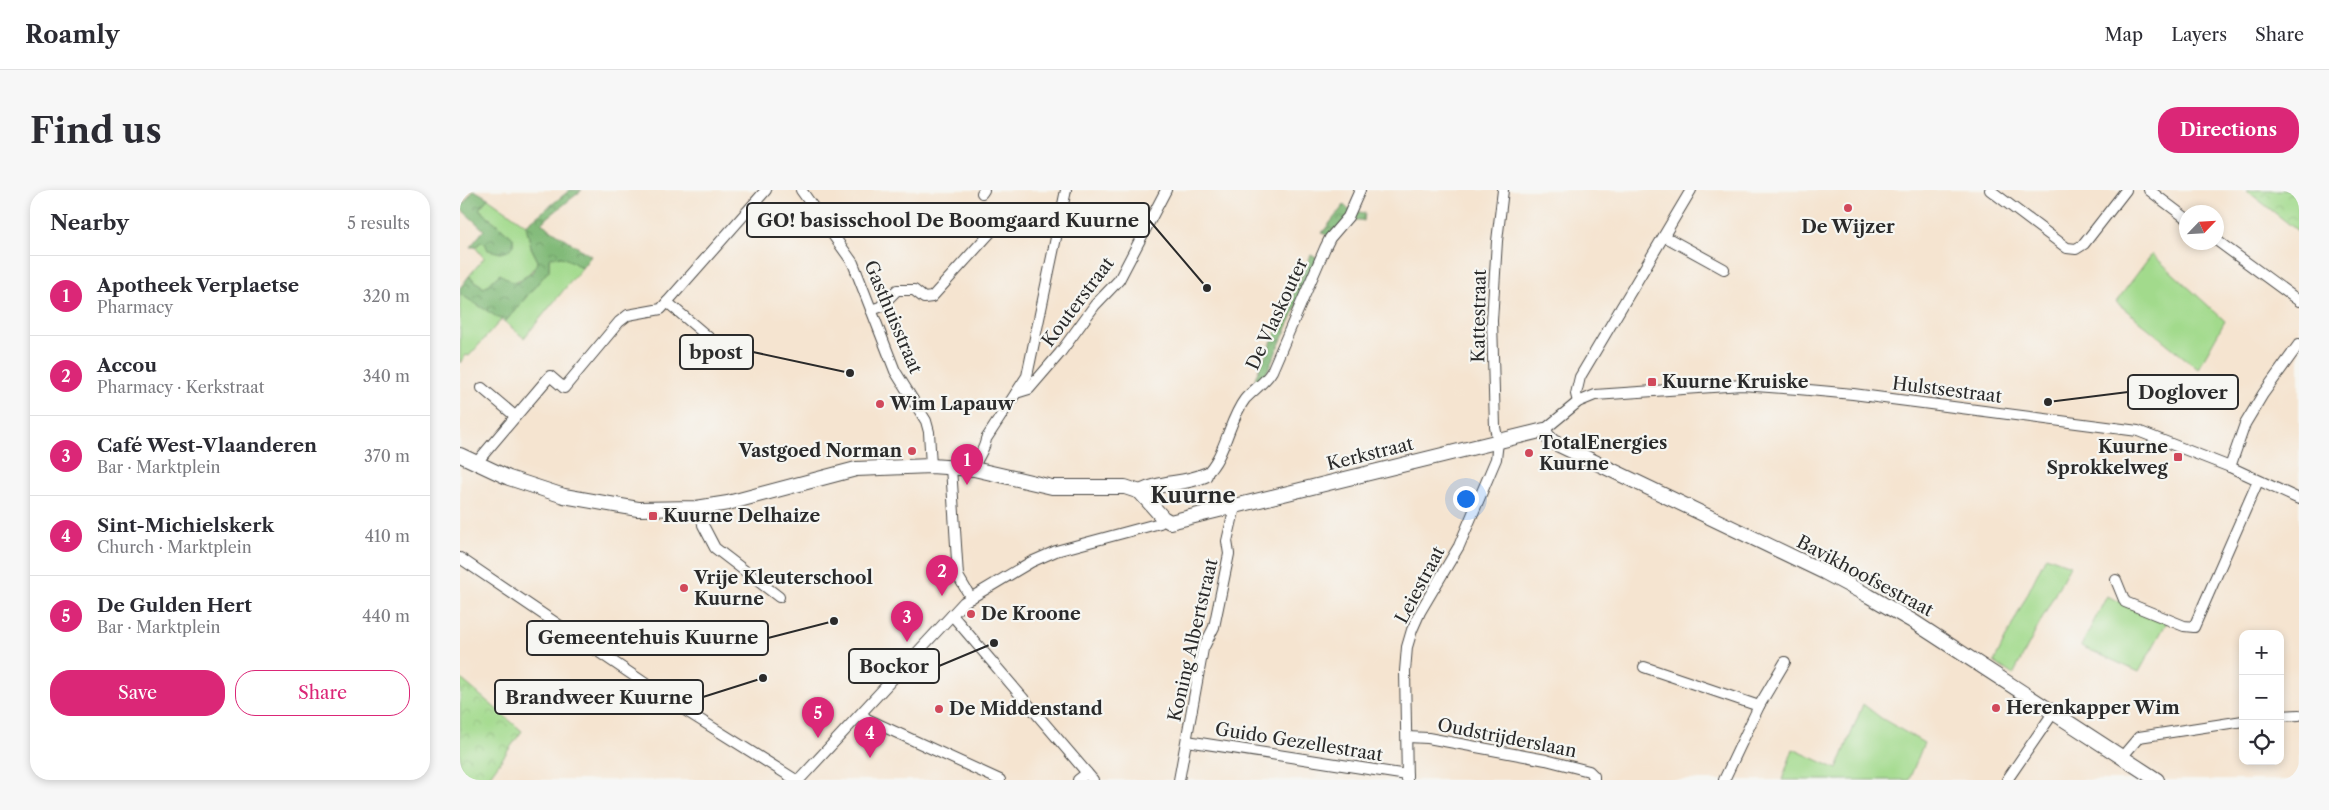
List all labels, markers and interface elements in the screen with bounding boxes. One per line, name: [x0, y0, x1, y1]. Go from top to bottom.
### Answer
text: Roamly: [25, 20, 119, 49]
text: Map: [2105, 24, 2143, 46]
text: Layers: [2171, 24, 2227, 46]
text: Share: [2255, 24, 2304, 46]
button: Directions: [2158, 107, 2299, 153]
text: Find us: [30, 109, 162, 152]
marker: De Wijzer: [1842, 202, 1854, 214]
callout: GO! basisschool De Boomgaard Kuurne: [747, 203, 1149, 237]
north arrow: [2179, 205, 2224, 250]
text: GO! basisschool De Boomgaard Kuurne: [757, 209, 1139, 232]
text: Nearby: [50, 210, 129, 235]
text: 5 results: [347, 213, 410, 233]
place label: De Wijzer: [1801, 216, 1895, 238]
street label: Kouterstraat: [1037, 252, 1119, 351]
street label: De Vlaskouter: [1242, 254, 1313, 373]
street label: Gasthuisstraat: [859, 257, 927, 377]
street label: Kattestraat: [1467, 269, 1491, 363]
text: Apotheek Verplaetse: [97, 274, 299, 297]
text: 1: [62, 286, 70, 306]
text: 320 m: [363, 286, 410, 306]
text: Pharmacy: [97, 297, 173, 317]
callout: bpost: [680, 335, 753, 369]
text: bpost: [688, 341, 743, 364]
text: Accou: [97, 354, 157, 377]
text: 2: [61, 366, 71, 386]
text: 340 m: [363, 366, 410, 386]
place label: Kuurne Kruiske: [1662, 371, 1809, 393]
street label: Hulstsestraat: [1891, 372, 2004, 408]
callout: Doglover: [2128, 375, 2238, 409]
marker: Kuurne Kruiske: [1646, 376, 1658, 388]
text: Pharmacy · Kerkstraat: [97, 377, 264, 397]
text: Doglover: [2138, 381, 2229, 404]
place label: Wim Lapauw: [889, 393, 1015, 415]
marker: Wim Lapauw: [874, 398, 886, 410]
street label: Kerkstraat: [1324, 432, 1416, 475]
place label: TotalEnergies Kuurne: [1539, 432, 1667, 475]
text: Café West-Vlaanderen: [97, 434, 317, 457]
place label: Kuurne Sprokkelweg: [2046, 436, 2169, 479]
place label: Vastgoed Norman: [738, 440, 903, 462]
pin: 1: [951, 444, 983, 485]
marker: Vastgoed Norman: [906, 445, 918, 457]
text: 3: [61, 446, 71, 466]
text: 370 m: [364, 446, 410, 466]
marker: TotalEnergies Kuurne: [1523, 447, 1535, 459]
marker: Kuurne Sprokkelweg: [2172, 451, 2184, 463]
text: Bar · Marktplein: [97, 457, 221, 477]
district label: Kuurne: [1150, 482, 1236, 509]
your location: [1453, 486, 1479, 512]
place label: Kuurne Delhaize: [663, 505, 821, 527]
marker: Kuurne Delhaize: [647, 510, 659, 522]
text: Sint-Michielskerk: [97, 514, 274, 537]
text: 4: [61, 526, 71, 546]
text: 410 m: [365, 526, 410, 546]
street label: Bavikhoofsestraat: [1793, 531, 1938, 622]
text: Church · Marktplein: [97, 537, 252, 557]
street label: Leiestraat: [1390, 542, 1450, 627]
pin: 2: [926, 555, 958, 596]
street label: Koning Albertstraat: [1164, 556, 1223, 724]
place label: Vrije Kleuterschool Kuurne: [693, 567, 873, 610]
marker: Vrije Kleuterschool Kuurne: [678, 582, 690, 594]
text: De Gulden Hert: [97, 594, 252, 617]
pin: 3: [891, 601, 923, 642]
place label: De Kroone: [981, 603, 1081, 625]
text: 5: [62, 606, 70, 626]
text: 440 m: [362, 606, 410, 626]
marker: De Kroone: [965, 608, 977, 620]
text: Bar · Marktplein: [97, 617, 221, 637]
callout: Gemeentehuis Kuurne: [527, 621, 768, 655]
text: Gemeentehuis Kuurne: [538, 626, 758, 649]
map controls: [2239, 630, 2284, 765]
button: +: [2239, 630, 2284, 675]
callout: Bockor: [849, 649, 939, 683]
text: Bockor: [859, 655, 930, 678]
button: Save: [50, 670, 225, 716]
button: Share: [235, 670, 410, 716]
button: −: [2239, 675, 2284, 720]
callout: Brandweer Kuurne: [495, 680, 703, 714]
text: Brandweer Kuurne: [505, 686, 693, 709]
pin: 5: [802, 697, 834, 738]
place label: Herenkapper Wim: [2006, 697, 2180, 719]
place label: De Middenstand: [949, 698, 1103, 720]
marker: Herenkapper Wim: [1990, 702, 2002, 714]
marker: De Middenstand: [933, 703, 945, 715]
street label: Oudstrijderslaan: [1436, 714, 1578, 762]
pin: 4: [854, 717, 886, 758]
street label: Guido Gezellestraat: [1214, 718, 1385, 766]
button: locate: [2239, 720, 2284, 765]

